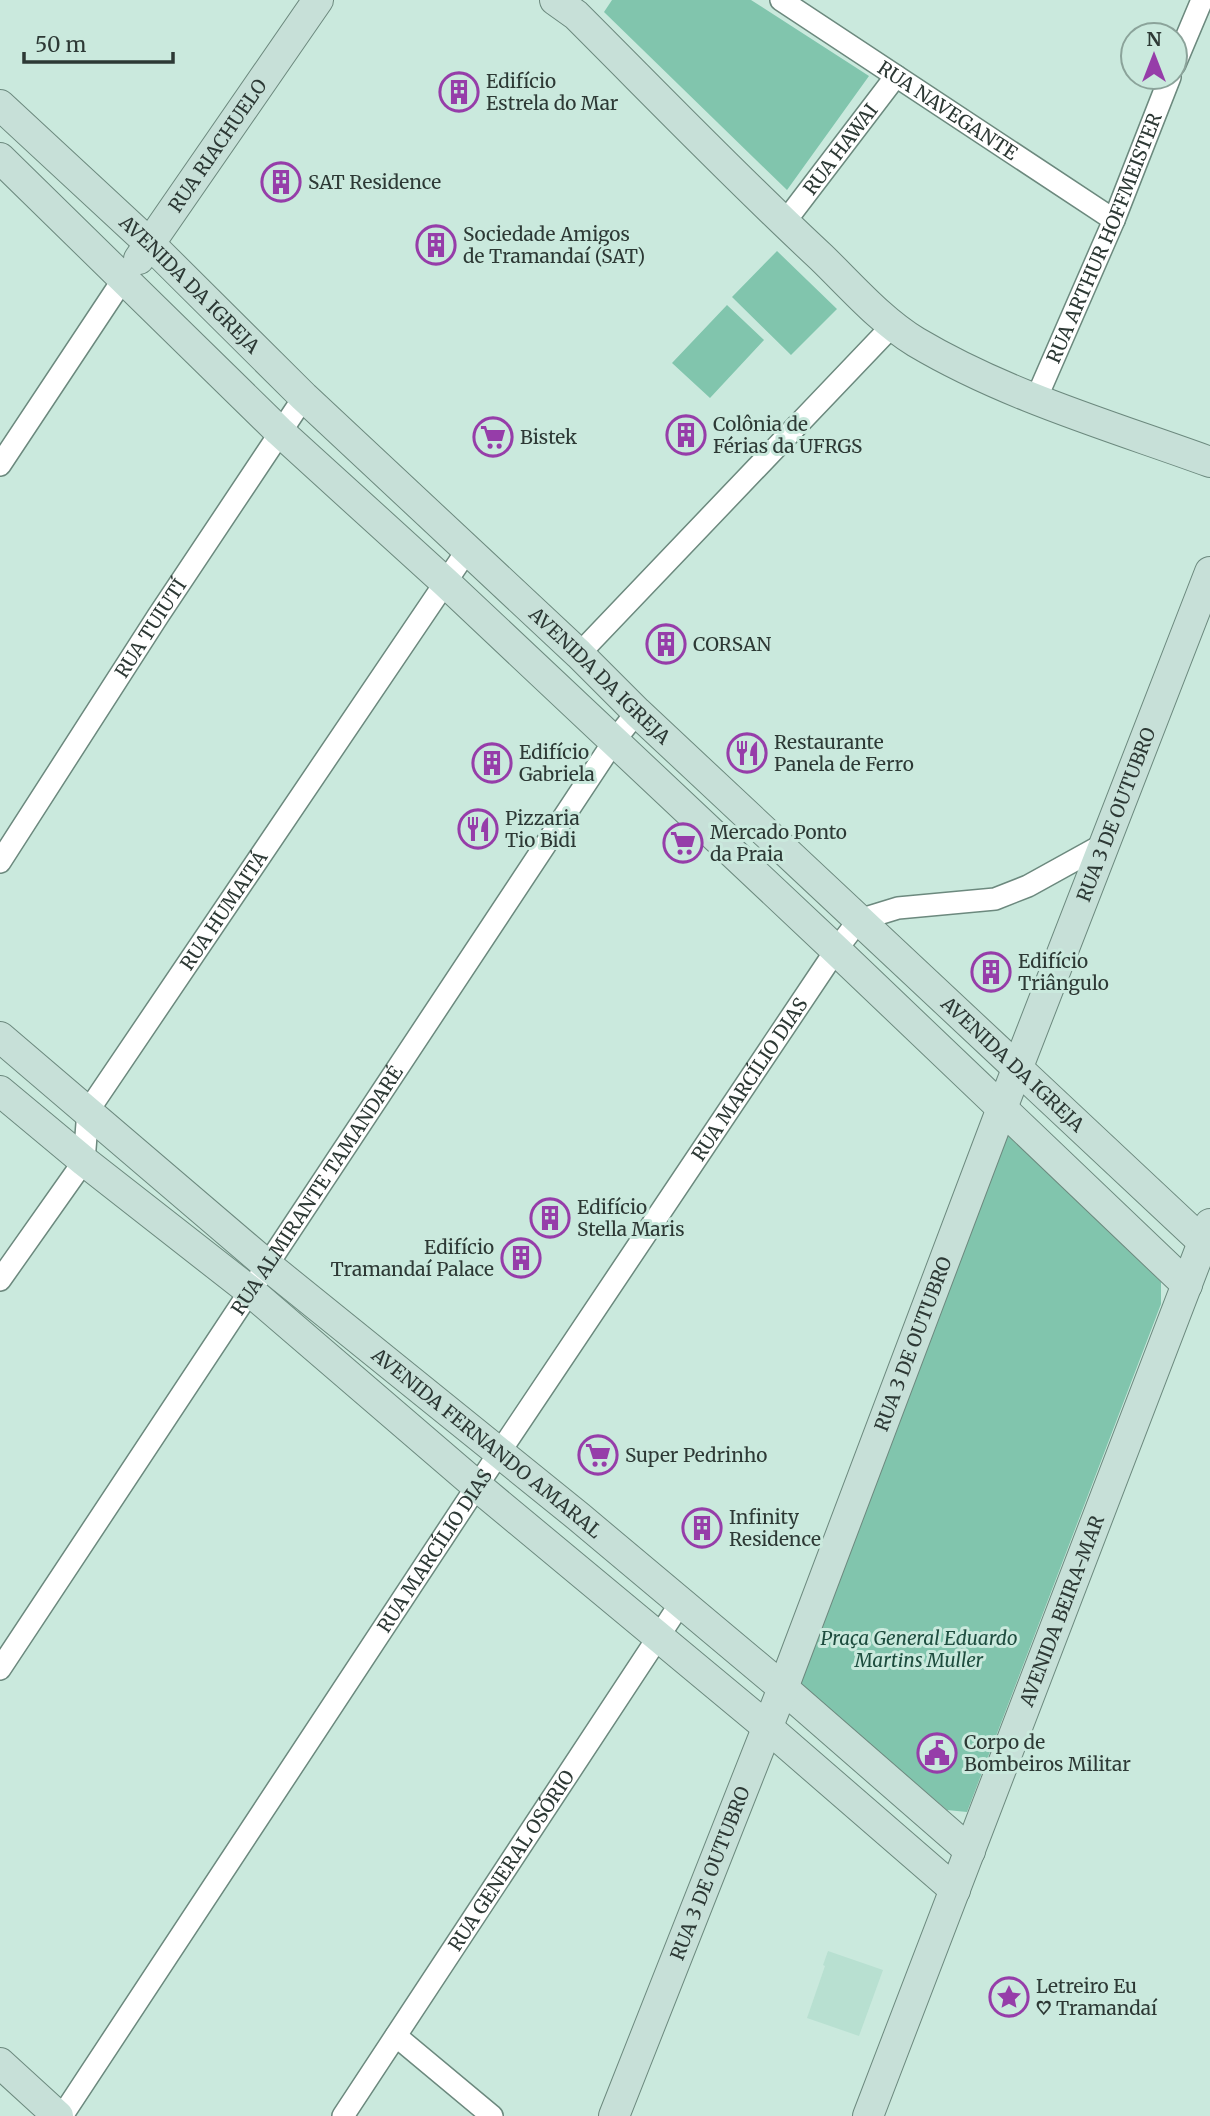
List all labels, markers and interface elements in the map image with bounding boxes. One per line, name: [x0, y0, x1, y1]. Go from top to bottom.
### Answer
scale bar: [24, 21, 173, 65]
north arrow: [1119, 21, 1189, 91]
text: N: [1146, 27, 1162, 51]
text: 50 m: [35, 31, 86, 58]
street label: RUA NAVEGANTE: [873, 55, 1022, 165]
place label: Edifício Estrela do Mar: [486, 69, 619, 115]
building icon: Edifício Estrela do Mar: [438, 71, 480, 113]
street label: RUA RIACHUELO: [163, 74, 272, 217]
street label: RUA HAWAI: [798, 99, 883, 200]
street label: RUA ARTHUR HOFFMEISTER: [1041, 109, 1167, 367]
building icon: SAT Residence: [260, 161, 302, 203]
place label: SAT Residence: [308, 170, 441, 194]
street label: AVENIDA DA IGREJA: [114, 209, 265, 359]
place label: Sociedade Amigos de Tramandaí (SAT): [463, 222, 645, 268]
building icon: Sociedade Amigos de Tramandaí (SAT): [415, 224, 457, 266]
place label: Colônia de Férias da UFRGS: [713, 412, 862, 458]
building icon: Colônia de Férias da UFRGS: [665, 414, 707, 456]
supermarket icon: Bistek: [472, 416, 514, 458]
place label: Bistek: [520, 425, 577, 449]
street label: RUA TUIUTÍ: [109, 574, 191, 682]
street label: AVENIDA DA IGREJA: [524, 601, 676, 750]
building icon: CORSAN: [645, 623, 687, 665]
place label: CORSAN: [693, 632, 771, 656]
street label: RUA 3 DE OUTUBRO: [1071, 724, 1161, 905]
place label: Restaurante Panela de Ferro: [774, 730, 914, 776]
restaurant icon: Restaurante Panela de Ferro: [726, 732, 768, 774]
place label: Edifício Gabriela: [519, 740, 595, 786]
building icon: Edifício Gabriela: [471, 742, 513, 784]
place label: Pizzaria Tio Bidi: [505, 806, 580, 852]
restaurant icon: Pizzaria Tio Bidi: [457, 808, 499, 850]
place label: Mercado Ponto da Praia: [710, 820, 847, 866]
supermarket icon: Mercado Ponto da Praia: [662, 822, 704, 864]
street label: RUA HUMAITÁ: [175, 846, 273, 975]
place label: Edifício Triângulo: [1018, 949, 1109, 995]
building icon: Edifício Triângulo: [970, 951, 1012, 993]
street label: AVENIDA DA IGREJA: [936, 991, 1090, 1137]
street label: RUA MARCÍLIO DIAS: [686, 993, 813, 1165]
street label: RUA ALMIRANTE TAMANDARÉ: [226, 1061, 408, 1319]
place label: Edifício Stella Maris: [577, 1195, 685, 1241]
building icon: Edifício Stella Maris: [529, 1197, 571, 1239]
place label: Edifício Tramandaí Palace: [330, 1235, 494, 1281]
building icon: Edifício Tramandaí Palace: [500, 1237, 542, 1279]
street label: RUA 3 DE OUTUBRO: [869, 1253, 957, 1435]
street label: AVENIDA FERNANDO AMARAL: [366, 1342, 607, 1543]
supermarket icon: Super Pedrinho: [577, 1434, 619, 1476]
place label: Super Pedrinho: [625, 1443, 767, 1467]
street label: RUA MARCÍLIO DIAS: [372, 1464, 497, 1637]
place label: Infinity Residence: [729, 1505, 821, 1551]
building icon: Infinity Residence: [681, 1507, 723, 1549]
street label: AVENIDA BEIRA-MAR: [1014, 1511, 1109, 1711]
park label: Praça General Eduardo Martins Muller: [821, 1626, 1018, 1672]
place label: Corpo de Bombeiros Militar: [964, 1730, 1131, 1776]
public building icon: Corpo de Bombeiros Militar: [916, 1732, 958, 1774]
street label: RUA GENERAL OSÓRIO: [443, 1765, 580, 1956]
street label: RUA 3 DE OUTUBRO: [665, 1783, 755, 1964]
place label: Letreiro Eu ♡ Tramandaí: [1036, 1974, 1158, 2020]
place icon: Letreiro Eu ♡ Tramandaí: [988, 1976, 1030, 2018]

